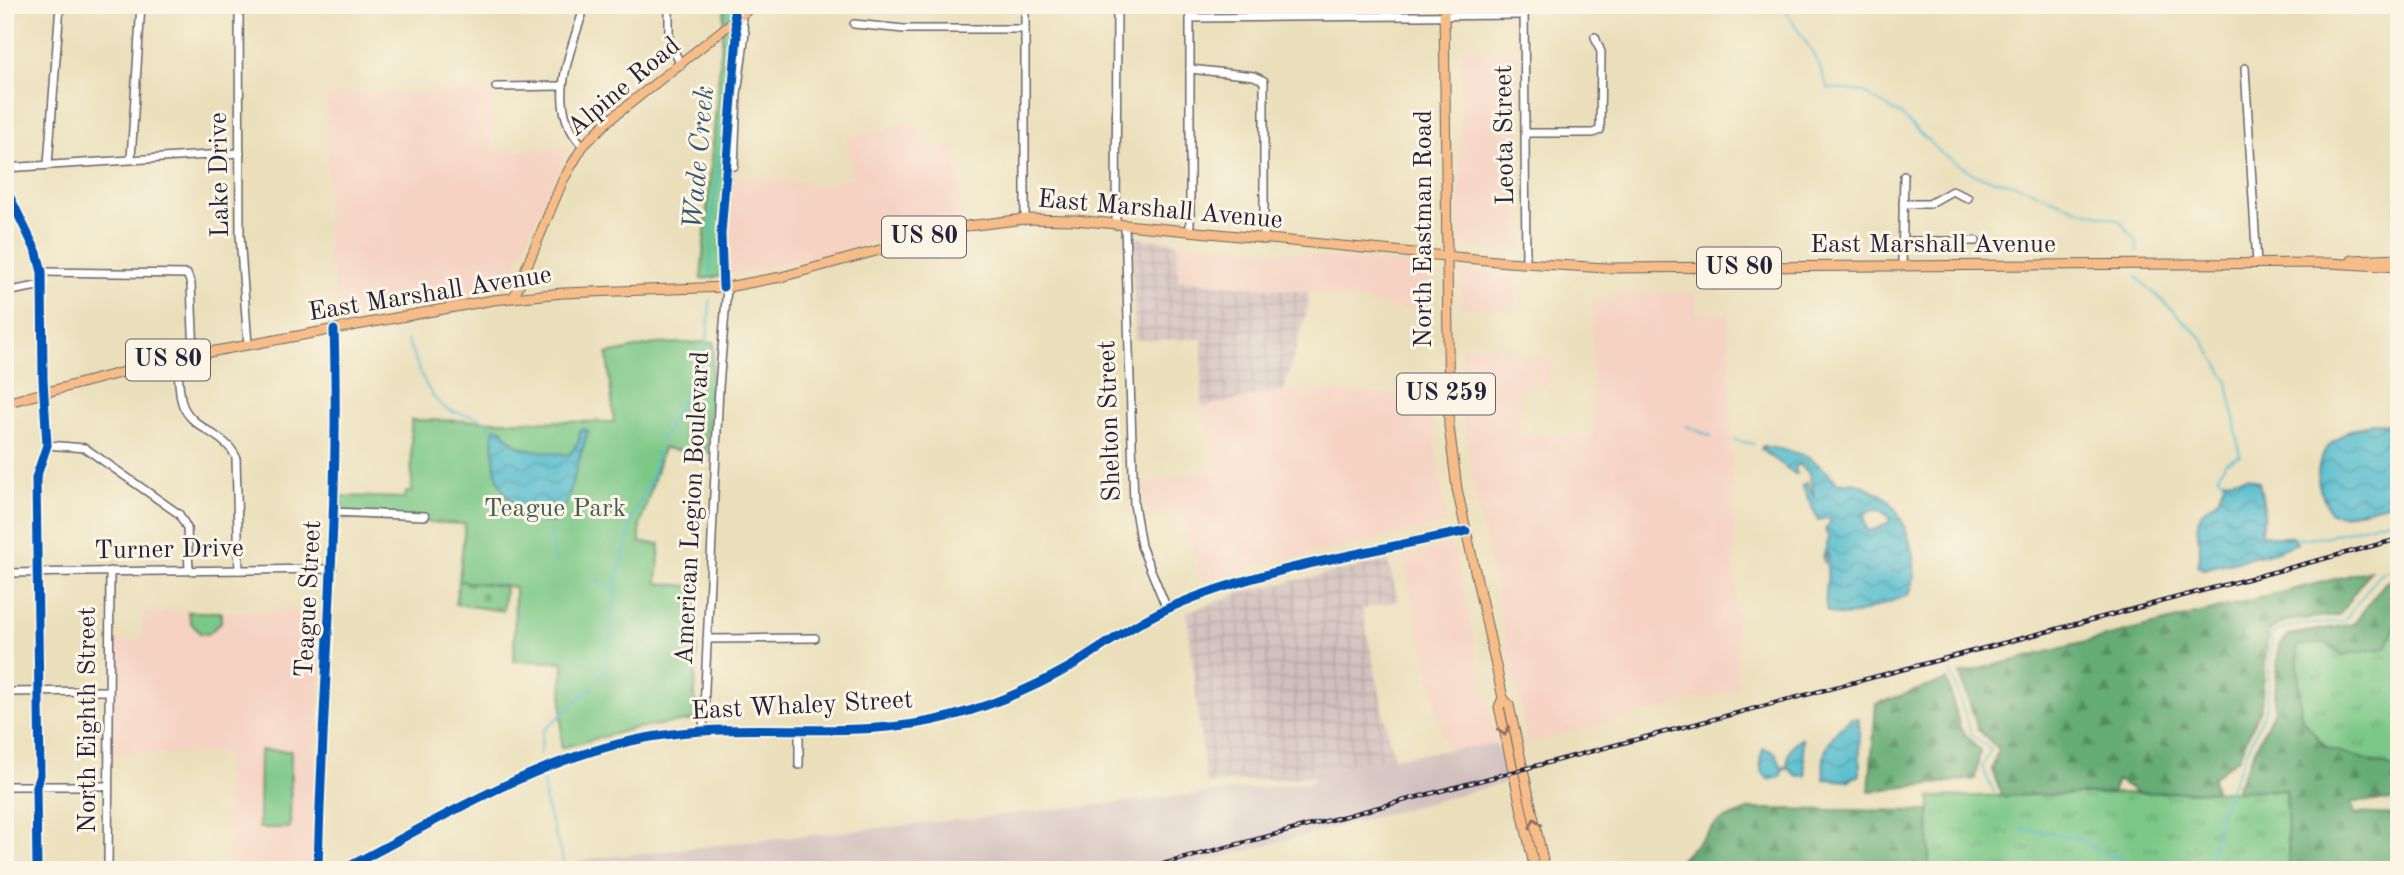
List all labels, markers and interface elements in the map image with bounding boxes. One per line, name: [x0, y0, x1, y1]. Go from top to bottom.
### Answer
street label: Alpine Road: [563, 32, 685, 142]
street label: Leota Street: [1491, 65, 1519, 205]
water label: Wade Creek: [680, 85, 720, 231]
street label: North Eastman Road: [1411, 110, 1437, 348]
street label: Lake Drive: [206, 112, 234, 238]
street label: East Marshall Avenue: [1036, 186, 1284, 234]
road number: US 80: [882, 216, 966, 258]
street label: East Marshall Avenue: [1810, 232, 2056, 258]
road number: US 80: [1697, 247, 1781, 288]
street label: East Marshall Avenue: [307, 262, 553, 326]
road number: US 80: [126, 340, 210, 380]
street label: Shelton Street: [1094, 340, 1126, 502]
street label: American Legion Boulevard: [672, 351, 714, 665]
road number: US 259: [1397, 374, 1495, 414]
park label: Teague Park: [484, 496, 626, 522]
street label: Teague Street: [292, 520, 326, 678]
street label: Turner Drive: [94, 536, 244, 564]
street label: North Eighth Street: [75, 607, 101, 833]
street label: East Whaley Street: [690, 687, 914, 725]
one-way arrow: [1496, 725, 1511, 737]
one-way arrow: [1529, 817, 1544, 829]

